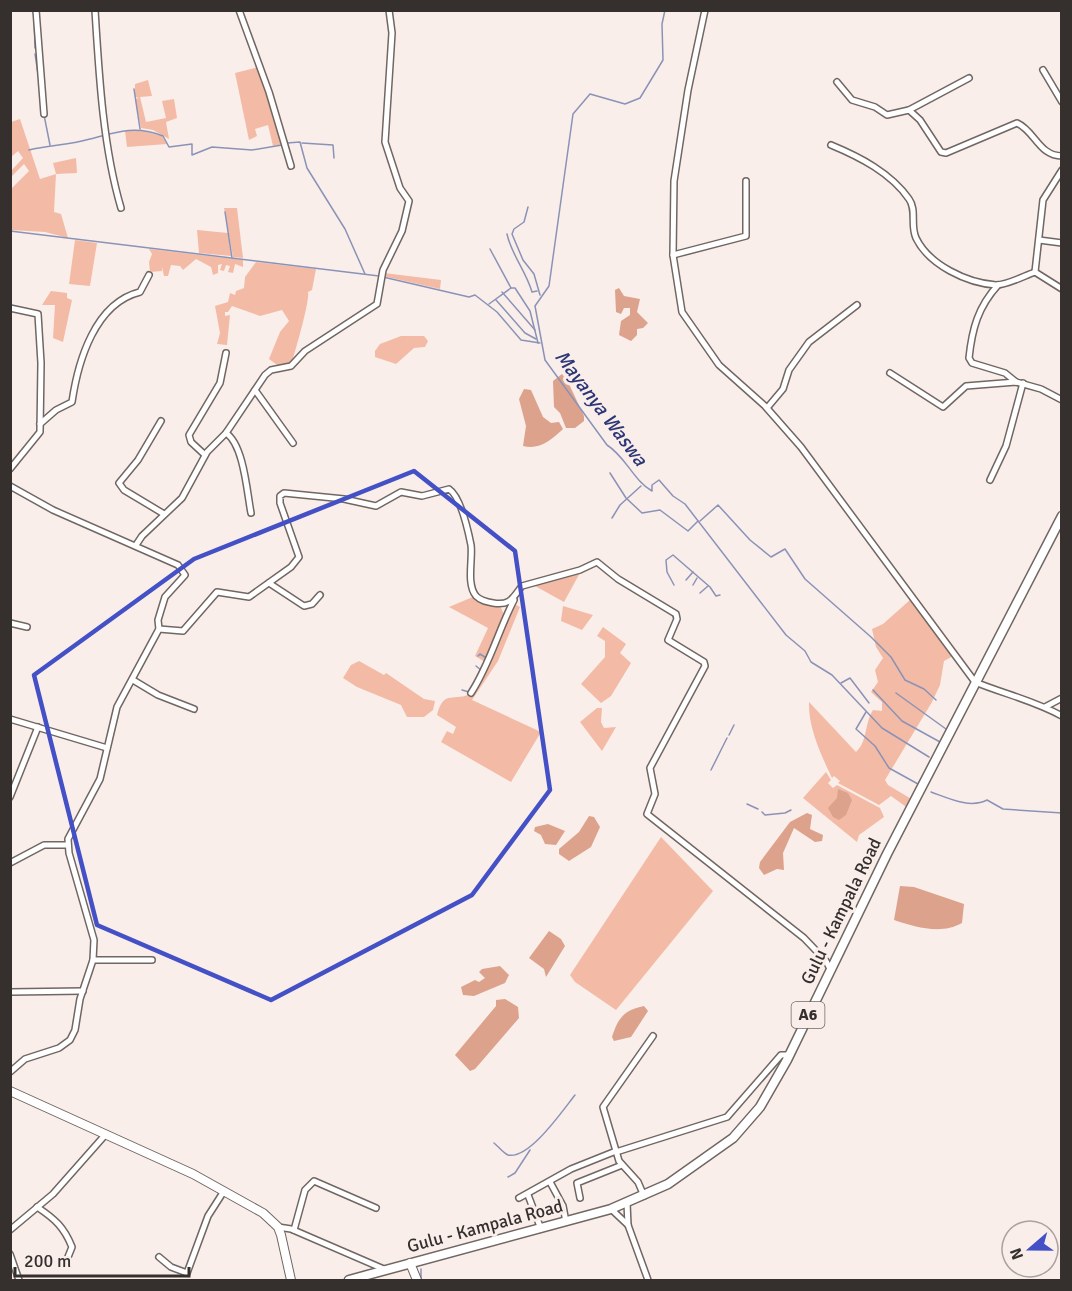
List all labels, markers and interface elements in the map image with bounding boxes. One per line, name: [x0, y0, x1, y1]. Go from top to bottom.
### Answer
water label: Mayanya Waswa: [549, 345, 653, 472]
street label: Gulu - Kampala Road: [796, 834, 886, 988]
road number: A6: [792, 1002, 824, 1028]
street label: Gulu - Kampala Road: [405, 1195, 565, 1257]
north arrow: [1000, 1219, 1060, 1279]
scale bar: [15, 1240, 189, 1278]
text: N: [1006, 1245, 1028, 1262]
text: 200 m: [24, 1250, 71, 1272]

